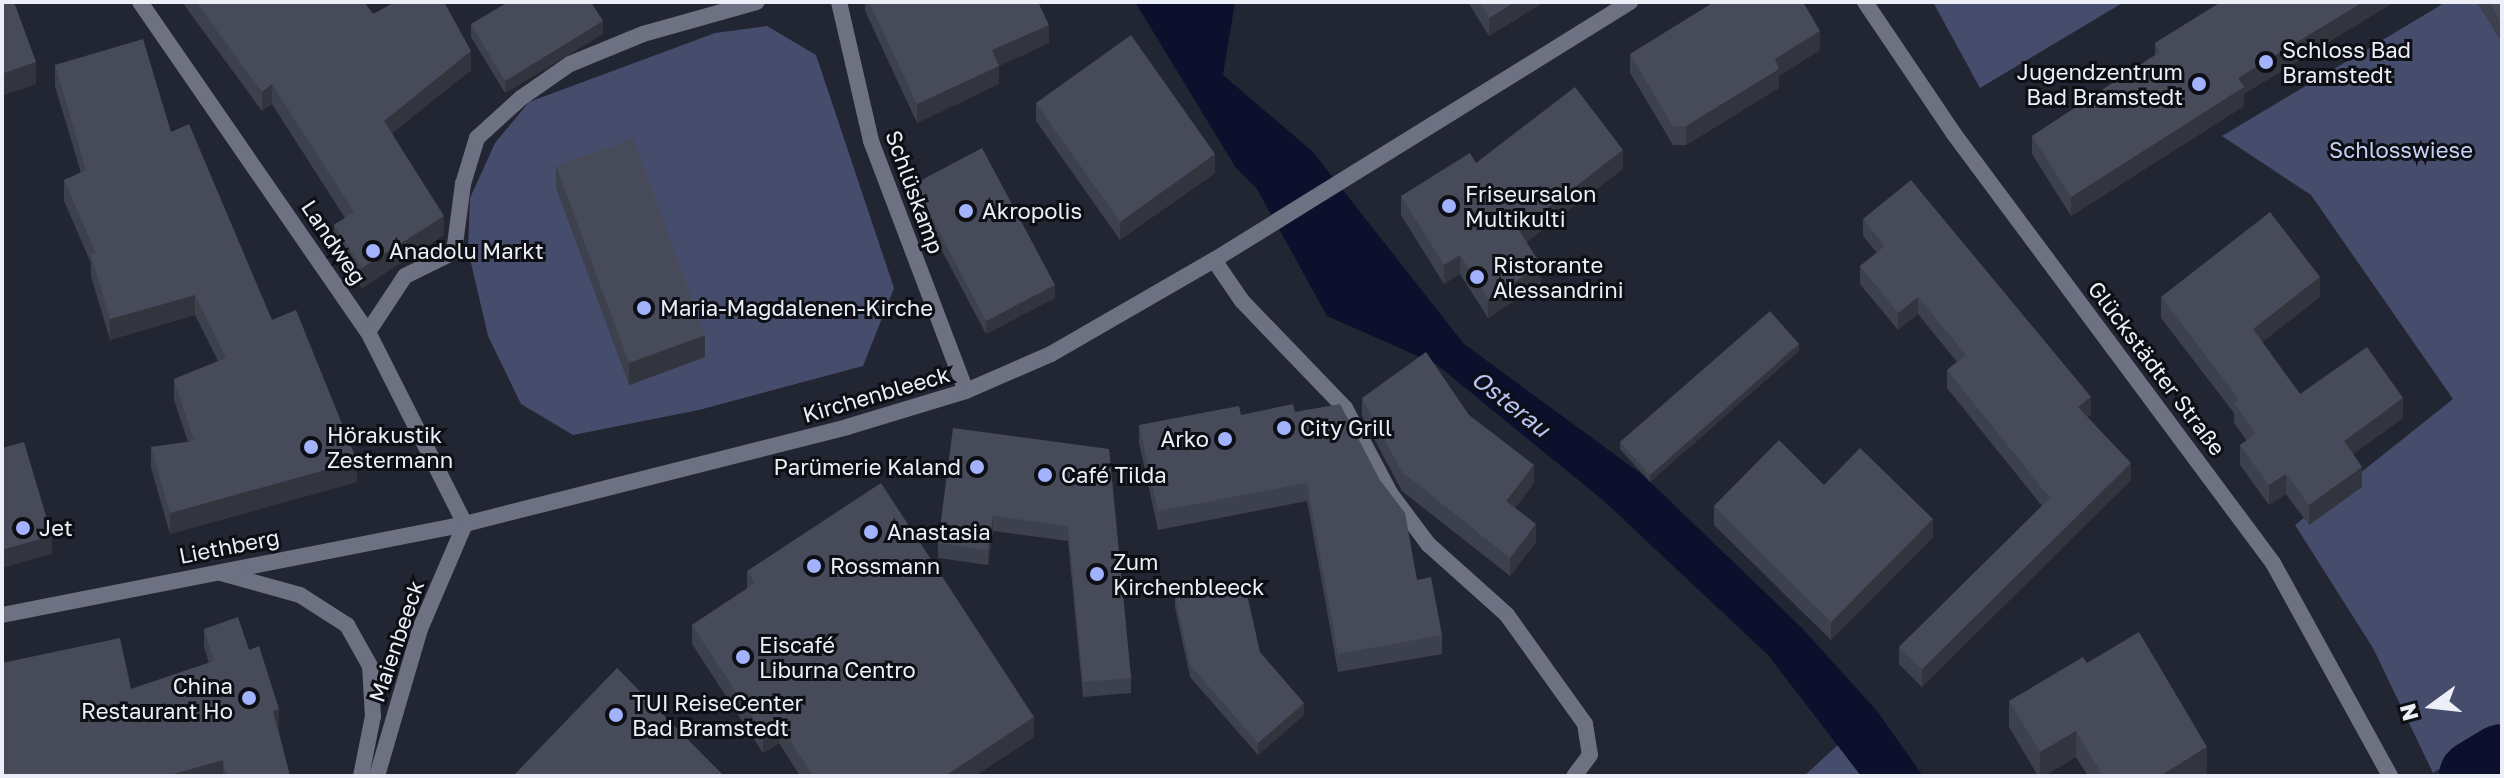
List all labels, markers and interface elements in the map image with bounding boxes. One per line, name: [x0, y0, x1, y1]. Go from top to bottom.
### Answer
place label: Schloss Bad Bramstedt: [2282, 36, 2411, 88]
marker: Schloss Bad Bramstedt: [2257, 53, 2275, 71]
place label: Jugendzentrum Bad Bramstedt: [2017, 58, 2183, 110]
marker: Jugendzentrum Bad Bramstedt: [2190, 75, 2208, 93]
street label: Schlüskamp: [880, 127, 950, 257]
park label: Schlosswiese: [2329, 137, 2473, 163]
place label: Friseursalon Multikulti: [1465, 180, 1597, 232]
street label: Landweg: [296, 195, 372, 289]
marker: Friseursalon Multikulti: [1440, 197, 1458, 215]
place label: Akropolis: [982, 198, 1082, 224]
marker: Akropolis: [957, 202, 975, 220]
place label: Anadolu Markt: [389, 238, 544, 264]
marker: Anadolu Markt: [364, 242, 382, 260]
place label: Ristorante Alessandrini: [1493, 251, 1624, 302]
marker: Ristorante Alessandrini: [1468, 268, 1486, 286]
street label: Glückstädter Straße: [2083, 276, 2231, 460]
place label: Maria-Magdalenen-Kirche: [660, 295, 933, 321]
marker: Maria-Magdalenen-Kirche: [635, 299, 653, 317]
street label: Kirchenbleeck: [800, 360, 952, 428]
water label: Osterau: [1466, 364, 1556, 442]
place label: City Grill: [1300, 415, 1392, 441]
marker: City Grill: [1275, 419, 1293, 437]
place label: Hörakustik Zestermann: [327, 421, 453, 472]
place label: Arko: [1160, 426, 1209, 452]
marker: Arko: [1216, 430, 1234, 448]
marker: Hörakustik Zestermann: [302, 438, 320, 456]
place label: Parümerie Kaland: [774, 454, 961, 480]
marker: Parümerie Kaland: [968, 458, 986, 476]
place label: Café Tilda: [1061, 462, 1167, 488]
marker: Café Tilda: [1036, 466, 1054, 484]
place label: Jet: [39, 515, 73, 541]
marker: Jet: [14, 519, 32, 537]
place label: Anastasia: [887, 519, 991, 545]
street label: Liethberg: [177, 523, 281, 569]
marker: Anastasia: [862, 523, 880, 541]
place label: Zum Kirchenbleeck: [1113, 548, 1265, 600]
place label: Rossmann: [830, 553, 940, 579]
marker: Rossmann: [805, 557, 823, 575]
marker: Zum Kirchenbleeck: [1088, 565, 1106, 583]
street label: Maienbeeck: [363, 577, 429, 705]
place label: Eiscafé Liburna Centro: [759, 631, 916, 682]
marker: Eiscafé Liburna Centro: [734, 648, 752, 666]
north arrow: [2392, 666, 2472, 746]
place label: China Restaurant Ho: [81, 672, 233, 724]
marker: China Restaurant Ho: [240, 689, 258, 707]
place label: TUI ReiseCenter Bad Bramstedt: [632, 689, 803, 740]
text: N: [2393, 701, 2424, 724]
marker: TUI ReiseCenter Bad Bramstedt: [607, 706, 625, 724]

